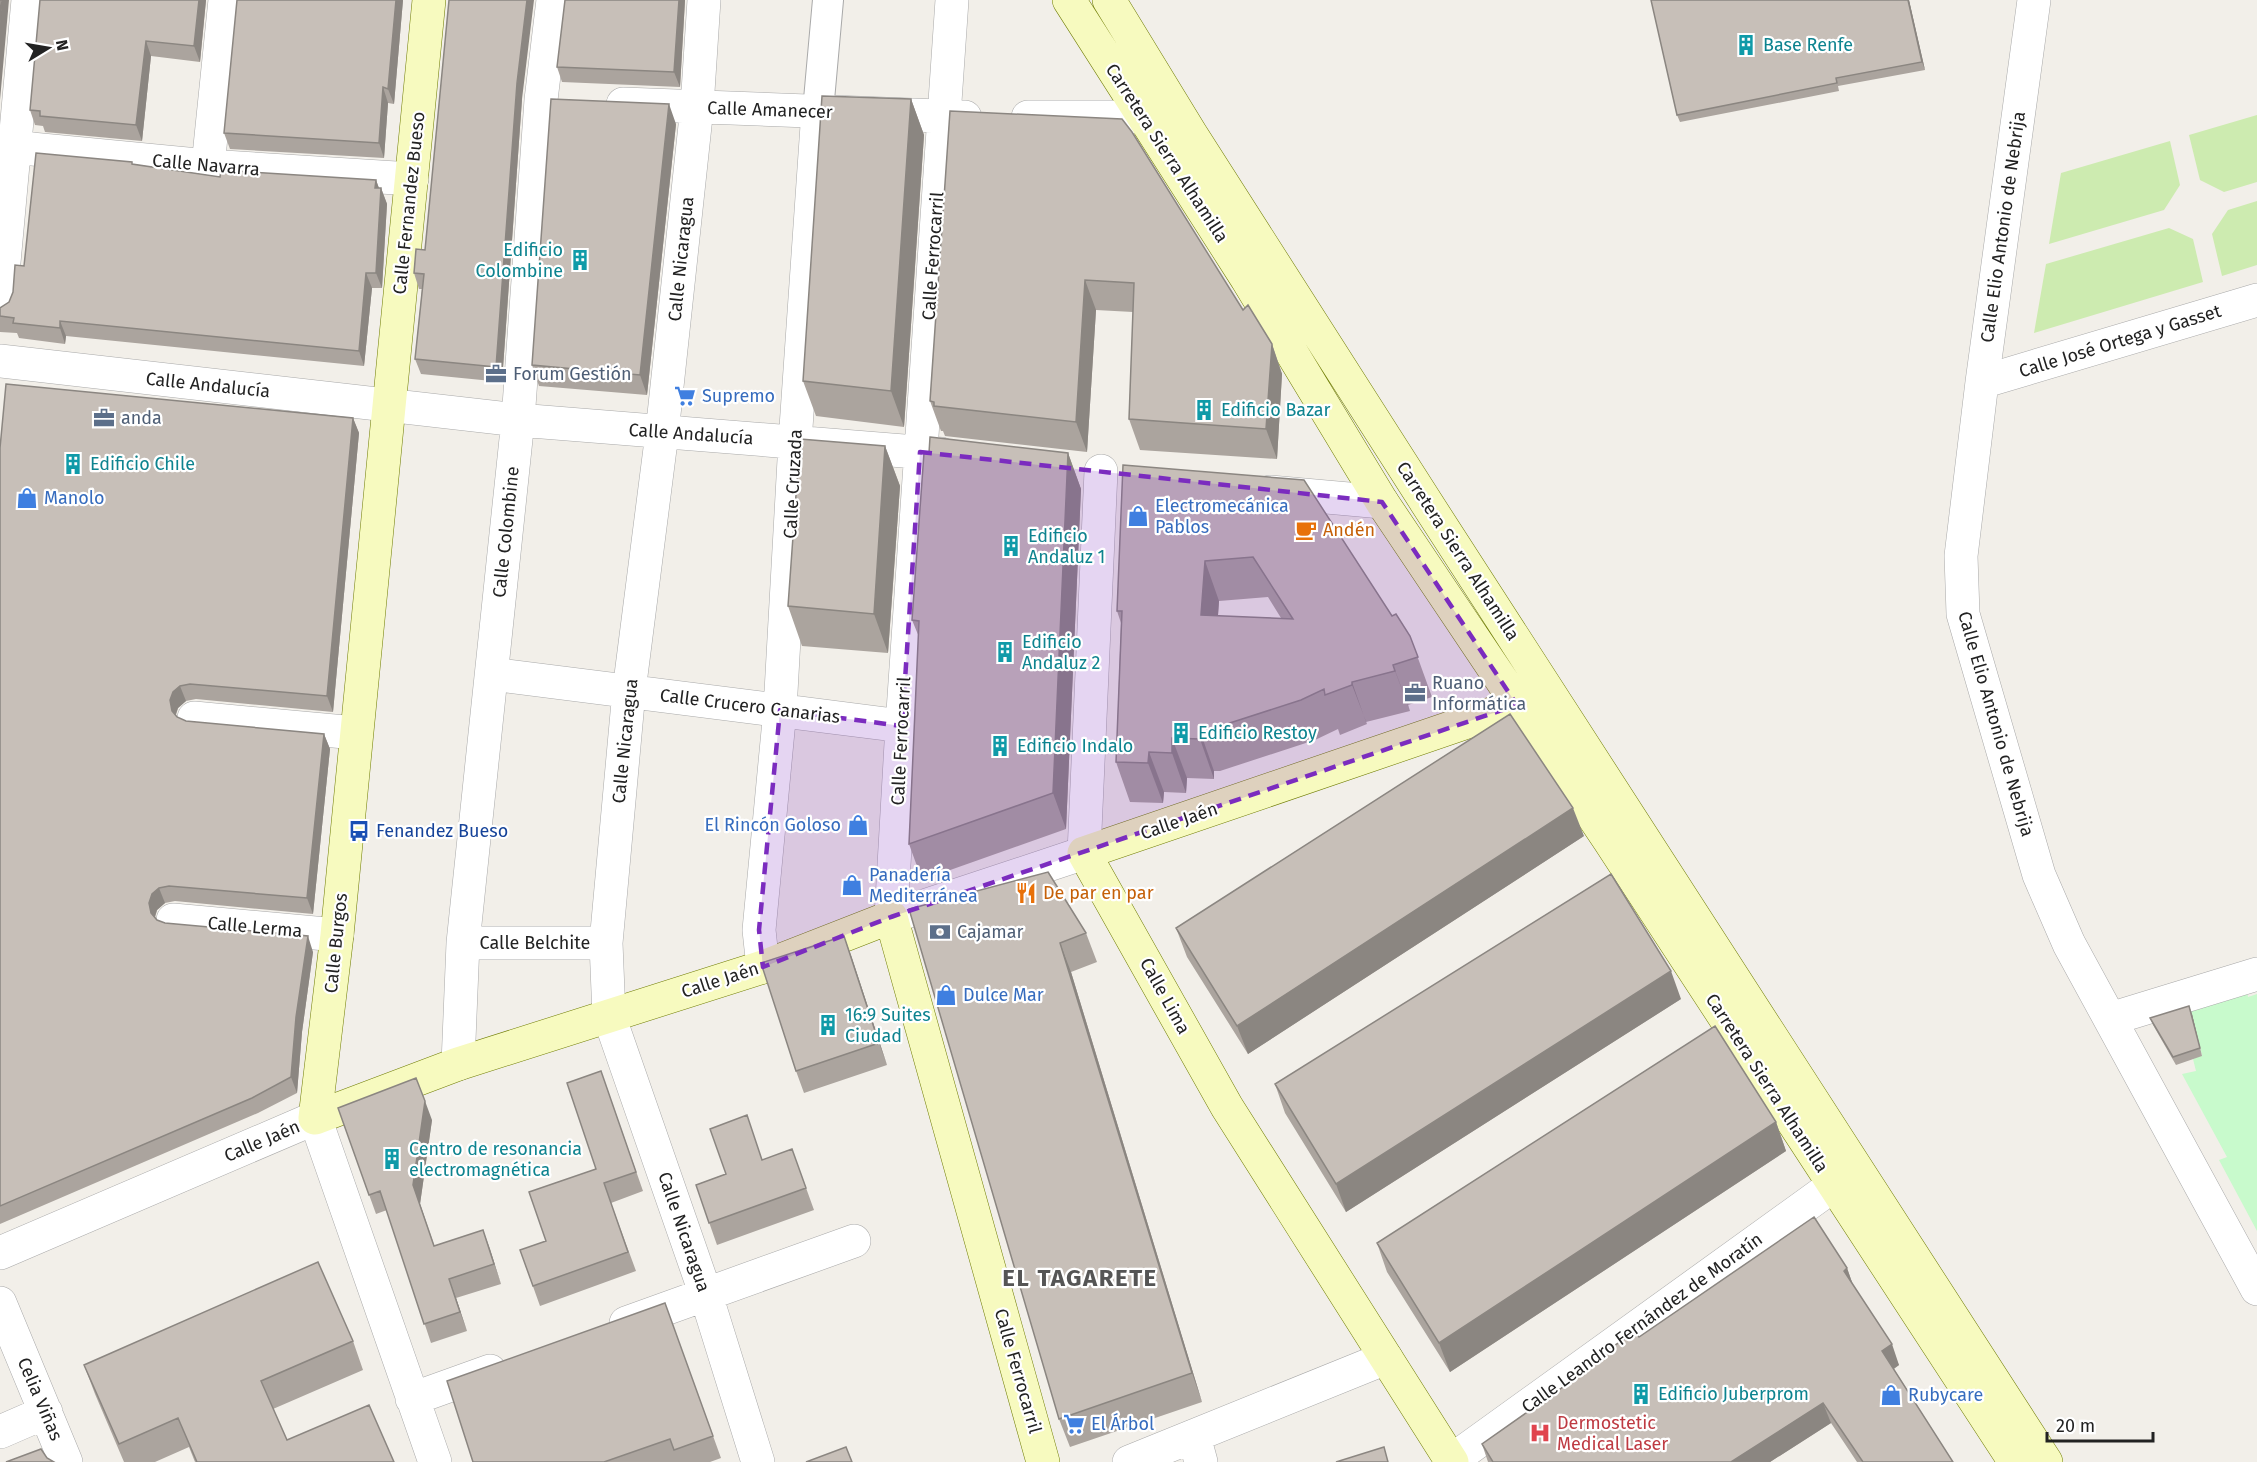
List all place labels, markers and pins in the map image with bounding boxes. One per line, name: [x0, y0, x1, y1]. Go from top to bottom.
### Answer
building icon: Base Renfe: [1734, 33, 1758, 57]
place label: Base Renfe: [1763, 34, 1853, 56]
place label: Edificio Colombine: [476, 239, 563, 282]
building icon: Edificio Colombine: [568, 248, 592, 272]
office icon: Forum Gestión: [484, 362, 508, 386]
place label: Forum Gestión: [513, 363, 632, 385]
supermarket icon: Supremo: [673, 384, 697, 408]
place label: Supremo: [702, 385, 775, 407]
building icon: Edificio Bazar: [1192, 398, 1216, 422]
place label: Edificio Bazar: [1221, 399, 1331, 421]
office icon: anda: [92, 406, 116, 430]
place label: anda: [121, 407, 162, 429]
building icon: Edificio Chile: [61, 452, 85, 476]
place label: Edificio Chile: [90, 453, 195, 475]
shop icon: Manolo: [15, 486, 39, 510]
place label: Manolo: [44, 487, 105, 509]
place label: Electromecánica Pablos: [1155, 495, 1289, 538]
shop icon: Electromecánica Pablos: [1126, 504, 1150, 528]
cafe icon: Andén: [1294, 518, 1318, 542]
place label: Andén: [1323, 519, 1375, 541]
place label: Edificio Andaluz 1: [1028, 525, 1105, 568]
building icon: Edificio Andaluz 1: [999, 534, 1023, 558]
place label: Edificio Andaluz 2: [1022, 631, 1101, 674]
building icon: Edificio Andaluz 2: [993, 640, 1017, 664]
place label: Ruano Informática: [1432, 672, 1526, 715]
office icon: Ruano Informática: [1403, 681, 1427, 705]
building icon: Edificio Restoy: [1169, 721, 1193, 745]
place label: Edificio Restoy: [1198, 722, 1317, 744]
building icon: Edificio Indalo: [988, 734, 1012, 758]
place label: Edificio Indalo: [1017, 735, 1133, 757]
shop icon: El Rincón Goloso: [846, 813, 870, 837]
place label: El Rincón Goloso: [704, 814, 841, 836]
bus stop icon: Fenandez Bueso: [347, 819, 371, 843]
place label: Fenandez Bueso: [376, 820, 508, 842]
place label: Panadería Mediterránea: [869, 864, 978, 907]
shop icon: Panadería Mediterránea: [840, 873, 864, 897]
restaurant icon: De par en par: [1014, 881, 1038, 905]
place label: De par en par: [1043, 882, 1154, 904]
bank icon: Cajamar: [928, 920, 952, 944]
place label: Cajamar: [957, 921, 1024, 943]
shop icon: Dulce Mar: [934, 983, 958, 1007]
place label: Dulce Mar: [963, 984, 1044, 1006]
place label: 16:9 Suites Ciudad: [845, 1004, 931, 1047]
building icon: 16:9 Suites Ciudad: [816, 1013, 840, 1037]
place label: Centro de resonancia electromagnética: [409, 1138, 582, 1181]
building icon: Centro de resonancia electromagnética: [380, 1147, 404, 1171]
building icon: Edificio Juberprom: [1629, 1382, 1653, 1406]
place label: Edificio Juberprom: [1658, 1383, 1809, 1405]
shop icon: Rubycare: [1879, 1383, 1903, 1407]
place label: Rubycare: [1908, 1384, 1983, 1406]
supermarket icon: El Árbol: [1062, 1412, 1086, 1436]
place label: El Árbol: [1091, 1412, 1154, 1435]
place label: Dermostetic Medical Laser: [1557, 1412, 1668, 1455]
hospital icon: Dermostetic Medical Laser: [1528, 1421, 1552, 1445]

